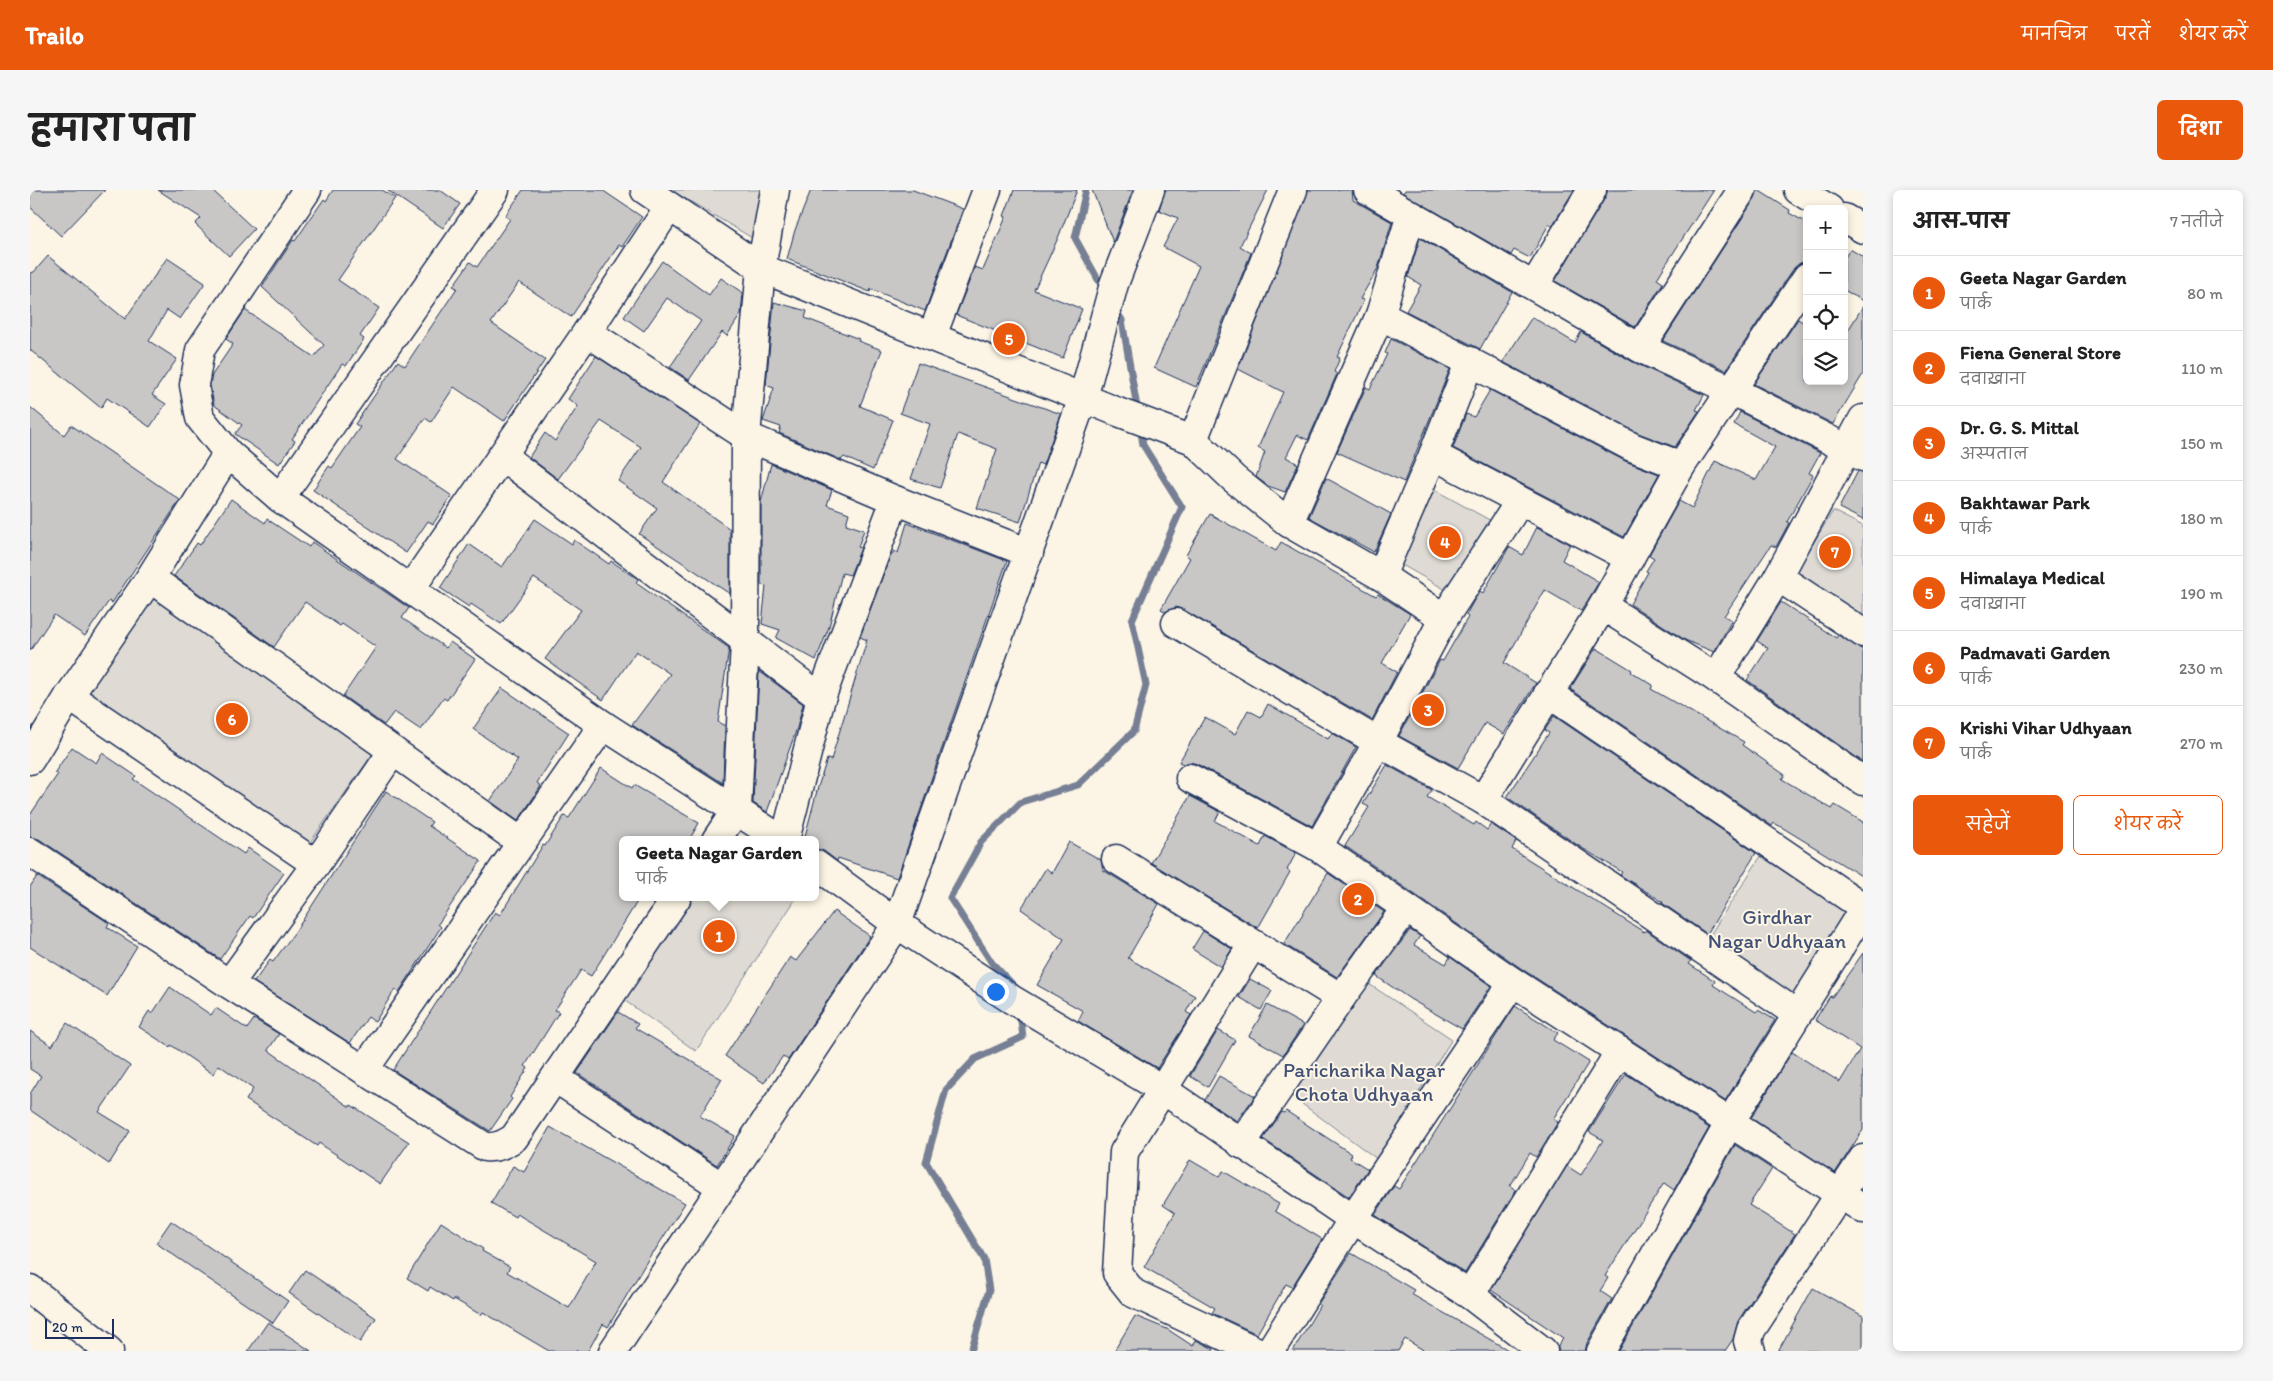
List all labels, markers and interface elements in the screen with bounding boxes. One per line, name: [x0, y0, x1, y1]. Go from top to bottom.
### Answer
text: Trailo: [25, 21, 84, 50]
text: मानचित्र: [2021, 23, 2087, 45]
text: परतें: [2115, 23, 2151, 45]
text: शेयर करें: [2179, 23, 2248, 45]
button: दिशा: [2157, 100, 2243, 160]
text: हमारा पता: [30, 107, 193, 149]
map controls: [1803, 205, 1848, 385]
button: +: [1803, 205, 1848, 250]
text: आस-पास: [1913, 208, 2009, 233]
text: 7 नतीजे: [2170, 212, 2223, 231]
button: −: [1803, 250, 1848, 295]
text: Geeta Nagar Garden: [1960, 266, 2127, 289]
text: 1: [1925, 284, 1933, 303]
text: 80 m: [2187, 284, 2223, 303]
text: पार्क: [1960, 294, 1991, 313]
button: locate: [1803, 295, 1848, 340]
pin: 5: [993, 320, 1025, 358]
button: layers: [1803, 340, 1848, 385]
text: Fiena General Store: [1960, 341, 2121, 364]
text: 2: [1925, 359, 1933, 378]
text: 110 m: [2181, 359, 2223, 378]
text: दवाख़ाना: [1960, 369, 2026, 388]
text: Dr. G. S. Mittal: [1960, 416, 2079, 439]
text: 3: [1925, 434, 1933, 453]
text: 150 m: [2180, 434, 2223, 453]
text: अस्पताल: [1960, 444, 2028, 463]
text: Bakhtawar Park: [1960, 491, 2090, 514]
text: 4: [1924, 509, 1934, 528]
text: 180 m: [2180, 509, 2223, 528]
text: पार्क: [1960, 519, 1991, 538]
pin: 4: [1429, 523, 1461, 561]
pin: 7: [1819, 533, 1851, 571]
text: Himalaya Medical: [1960, 566, 2105, 589]
text: 5: [1925, 584, 1933, 603]
text: 190 m: [2180, 584, 2223, 603]
text: दवाख़ाना: [1960, 594, 2026, 613]
text: Padmavati Garden: [1960, 641, 2110, 664]
text: 6: [1925, 659, 1933, 678]
text: 230 m: [2179, 659, 2223, 678]
text: पार्क: [1960, 669, 1991, 688]
pin: 3: [1412, 691, 1444, 729]
pin: 6: [216, 700, 248, 738]
text: Krishi Vihar Udhyaan: [1960, 716, 2132, 739]
text: 7: [1925, 734, 1933, 753]
text: 270 m: [2180, 734, 2223, 753]
text: पार्क: [1960, 744, 1991, 763]
button: सहेजें: [1913, 795, 2063, 855]
button: शेयर करें: [2073, 795, 2223, 855]
popup: [619, 836, 819, 901]
text: Geeta Nagar Garden: [636, 841, 802, 864]
text: पार्क: [636, 869, 667, 888]
pin: 2: [1342, 880, 1374, 918]
park label: Girdhar Nagar Udhyaan: [1708, 904, 1846, 953]
pin: 1: [703, 917, 735, 955]
your location: [983, 979, 1009, 1005]
park label: Paricharika Nagar Chota Udhyaan: [1283, 1057, 1446, 1106]
scale bar: [45, 1316, 114, 1339]
text: 20 m: [52, 1319, 83, 1336]

